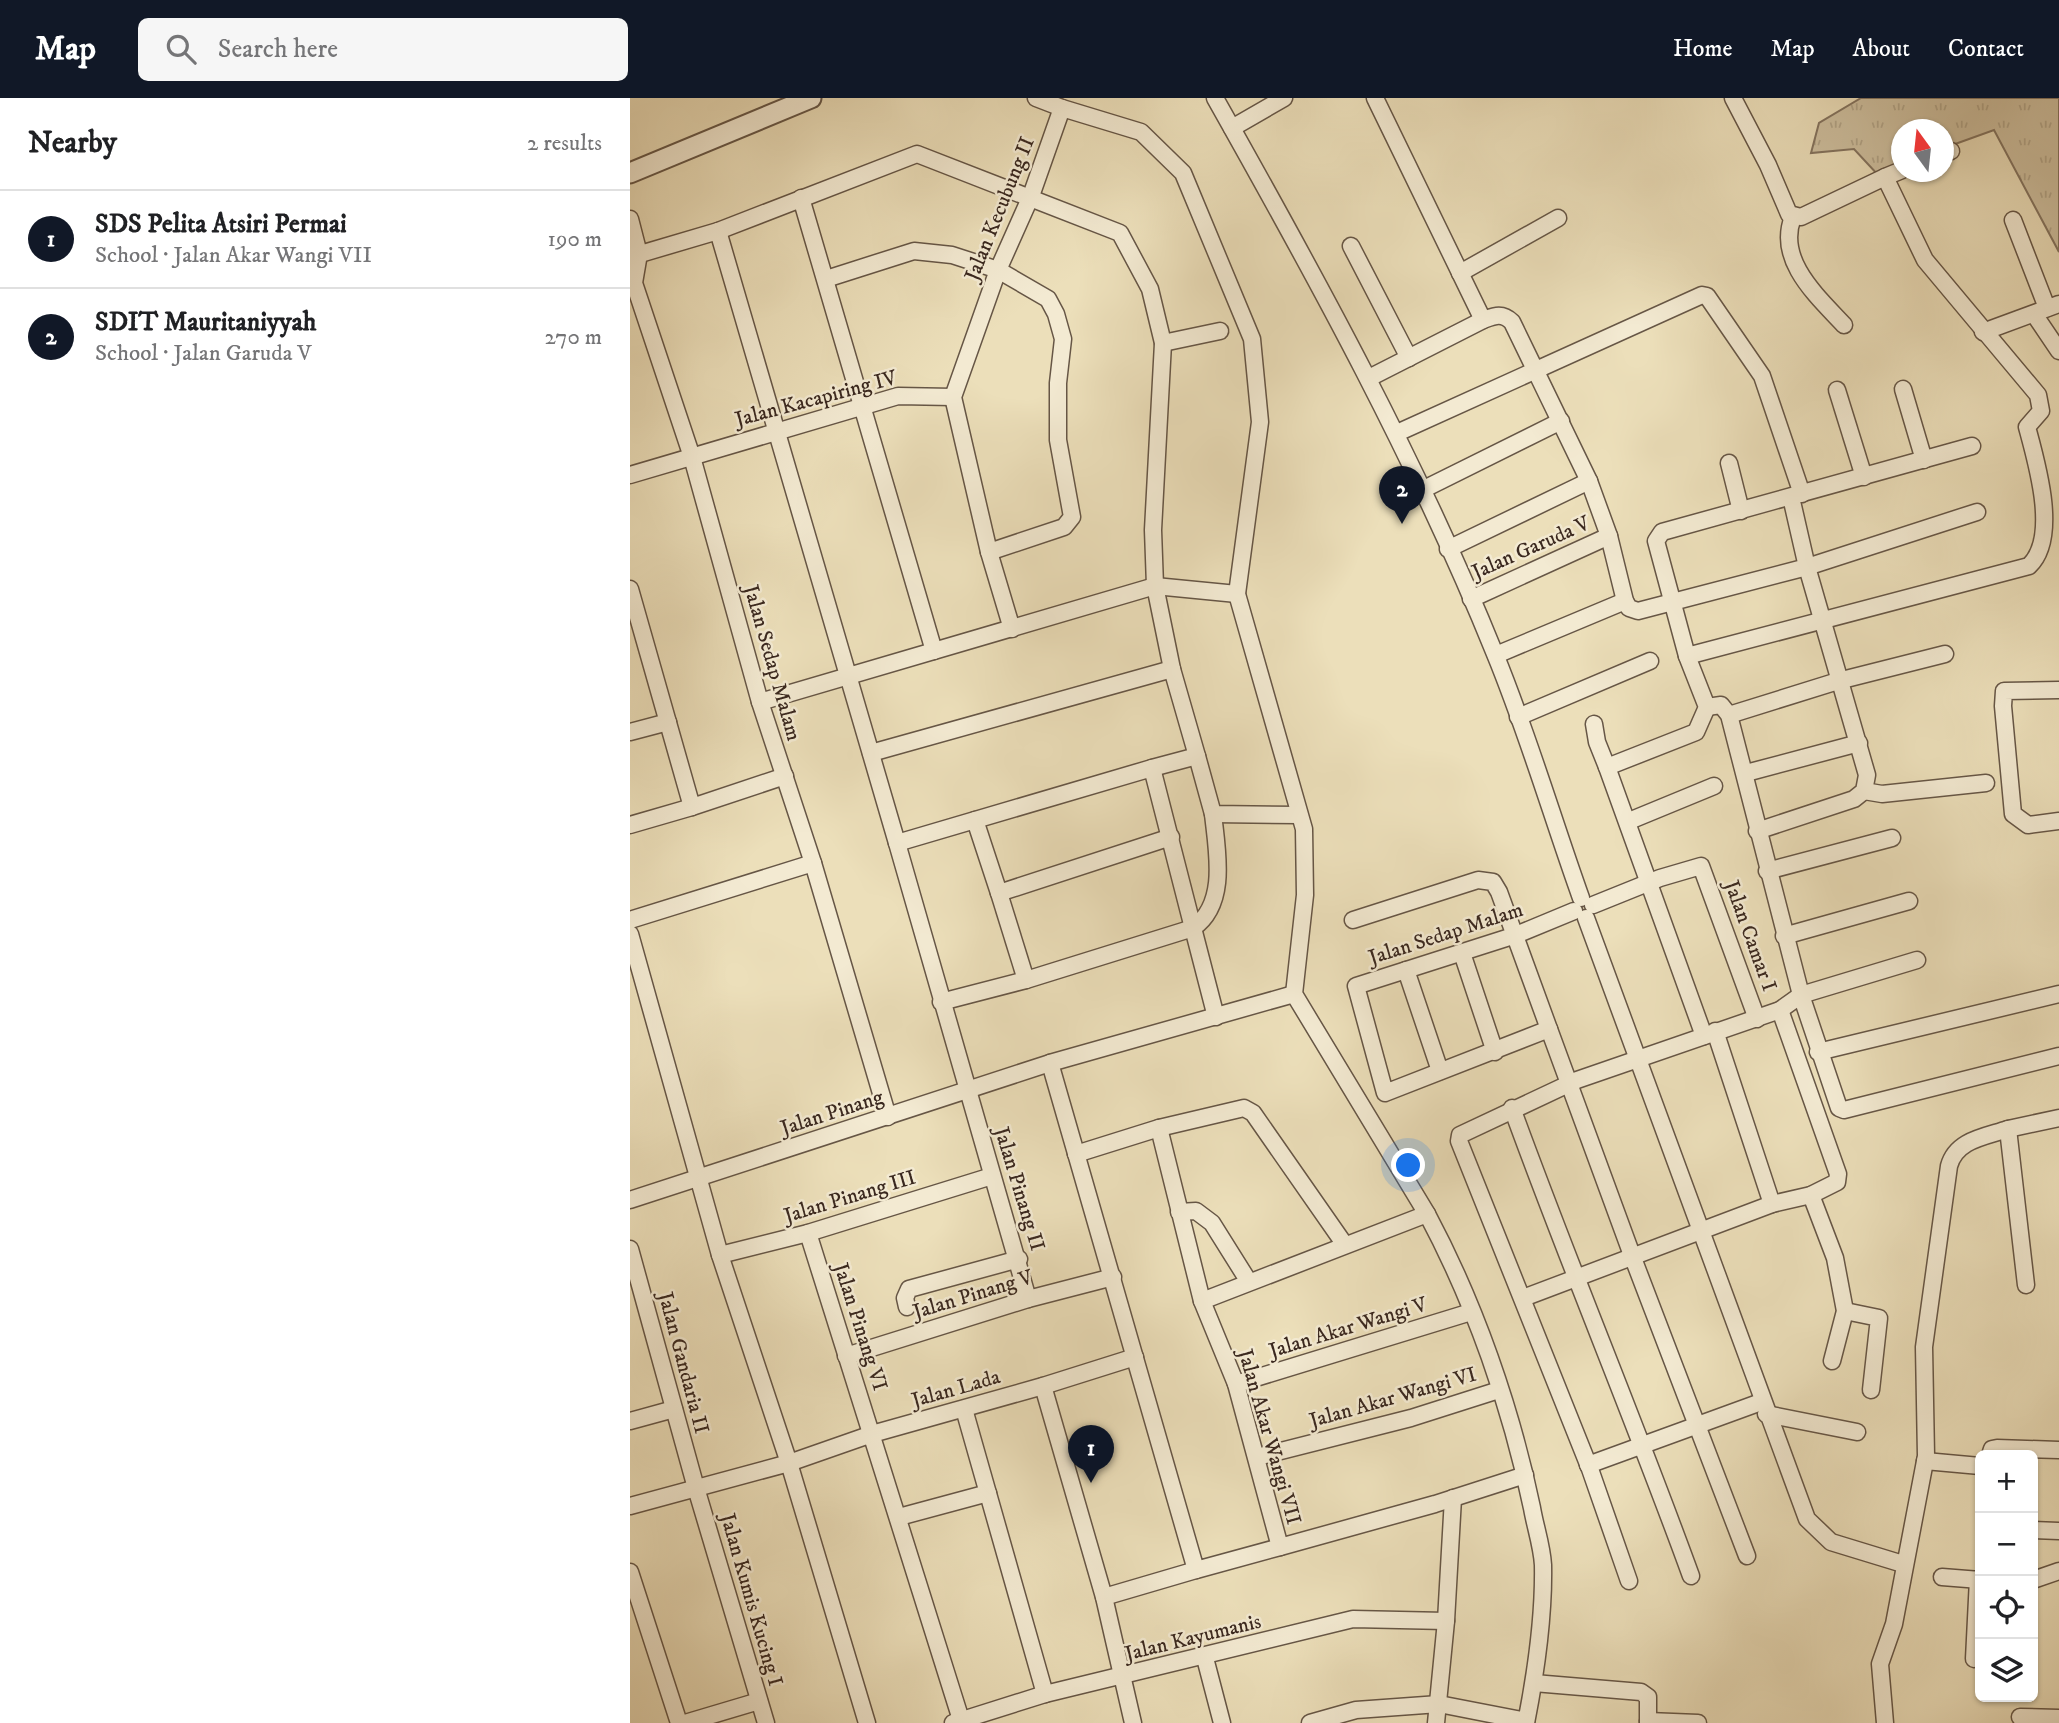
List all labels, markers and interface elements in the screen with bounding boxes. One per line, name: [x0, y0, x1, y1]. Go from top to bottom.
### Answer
search box: [138, 18, 628, 81]
text: Map: [35, 29, 96, 70]
icon: search: [162, 30, 200, 68]
text: Search here: [218, 33, 338, 66]
text: Home: [1673, 34, 1732, 64]
text: Map: [1770, 34, 1815, 64]
text: About: [1853, 34, 1910, 64]
text: Contact: [1948, 34, 2024, 64]
north arrow: [1891, 119, 1954, 182]
text: Nearby: [28, 125, 117, 162]
text: 2 results: [527, 129, 602, 158]
street label: Jalan Kecubung II: [959, 133, 1041, 287]
text: SDS Pelita Atsiri Permai: [95, 208, 347, 241]
text: 1: [47, 225, 55, 254]
text: 190 m: [548, 225, 602, 254]
text: School · Jalan Akar Wangi VII: [95, 241, 372, 270]
text: SDIT Mauritaniyyah: [95, 306, 316, 339]
text: 2: [45, 323, 57, 352]
text: 270 m: [545, 323, 602, 352]
text: School · Jalan Garuda V: [95, 339, 312, 368]
street label: Jalan Kacapiring IV: [731, 365, 900, 434]
pin: 2: [1379, 466, 1425, 524]
street label: Jalan Garuda V: [1466, 510, 1595, 586]
street label: Jalan Sedap Malam: [737, 580, 807, 744]
street label: Jalan Camar I: [1717, 875, 1782, 995]
street label: Jalan Sedap Malam: [1364, 897, 1527, 972]
street label: Jalan Pinang: [776, 1084, 887, 1142]
street label: Jalan Pinang II: [987, 1122, 1050, 1254]
your location: [1391, 1148, 1425, 1182]
street label: Jalan Pinang III: [779, 1165, 919, 1230]
street label: Jalan Pinang VI: [827, 1258, 893, 1394]
street label: Jalan Pinang V: [908, 1264, 1037, 1326]
street label: Jalan Gandaria II: [651, 1287, 714, 1437]
street label: Jalan Akar Wangi V: [1264, 1291, 1431, 1365]
street label: Jalan Akar Wangi VII: [1231, 1344, 1306, 1528]
street label: Jalan Akar Wangi VI: [1305, 1362, 1480, 1435]
street label: Jalan Lada: [907, 1364, 1003, 1415]
pin: 1: [1068, 1425, 1114, 1483]
map controls: [1975, 1450, 2038, 1702]
button: +: [1975, 1450, 2038, 1513]
street label: Jalan Kumis Kucing I: [713, 1509, 788, 1689]
button: −: [1975, 1513, 2038, 1576]
button: locate: [1975, 1576, 2038, 1639]
street label: Jalan Kayumanis: [1120, 1609, 1264, 1668]
button: layers: [1975, 1639, 2038, 1702]

